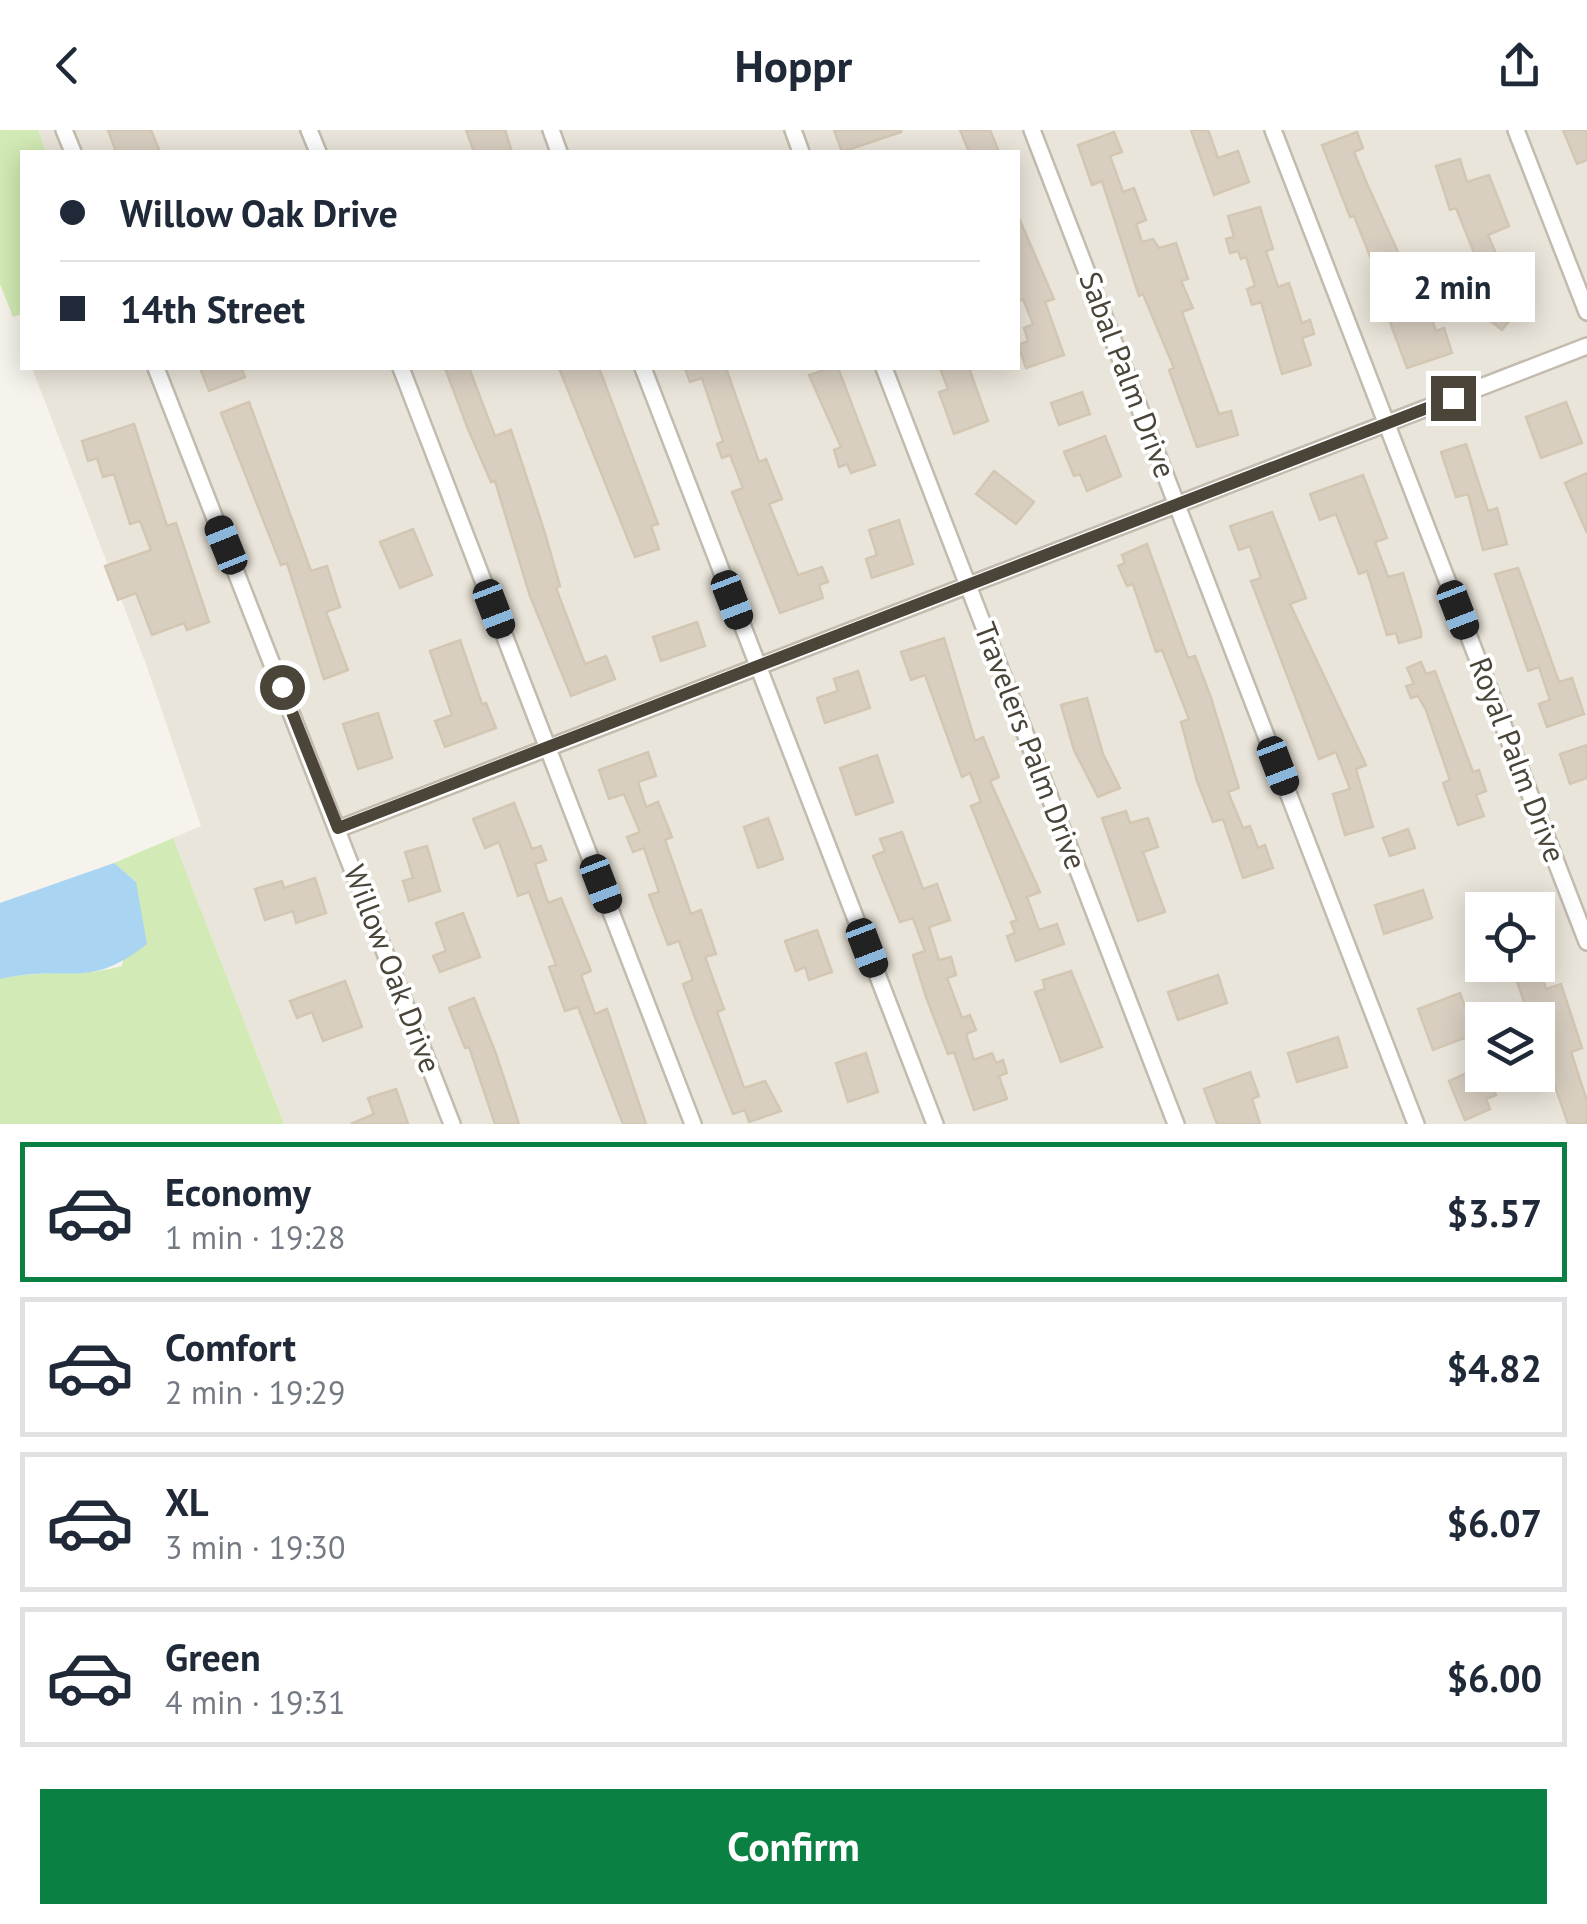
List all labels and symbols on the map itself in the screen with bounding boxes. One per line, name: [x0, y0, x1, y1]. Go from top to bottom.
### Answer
callout: 2 min: [1370, 253, 1536, 323]
street label: Sabal Palm Drive: [1071, 266, 1186, 483]
route end: [1431, 376, 1476, 421]
car: [201, 512, 251, 578]
car: [707, 567, 757, 633]
car: [469, 576, 519, 642]
car: [1433, 577, 1483, 643]
street label: Travelers Palm Drive: [966, 616, 1097, 875]
street label: Royal Palm Drive: [1461, 651, 1575, 868]
route start: [260, 665, 305, 710]
car: [1253, 733, 1303, 799]
car: [576, 851, 626, 917]
street label: Willow Oak Drive: [336, 859, 451, 1078]
car: [842, 915, 892, 981]

